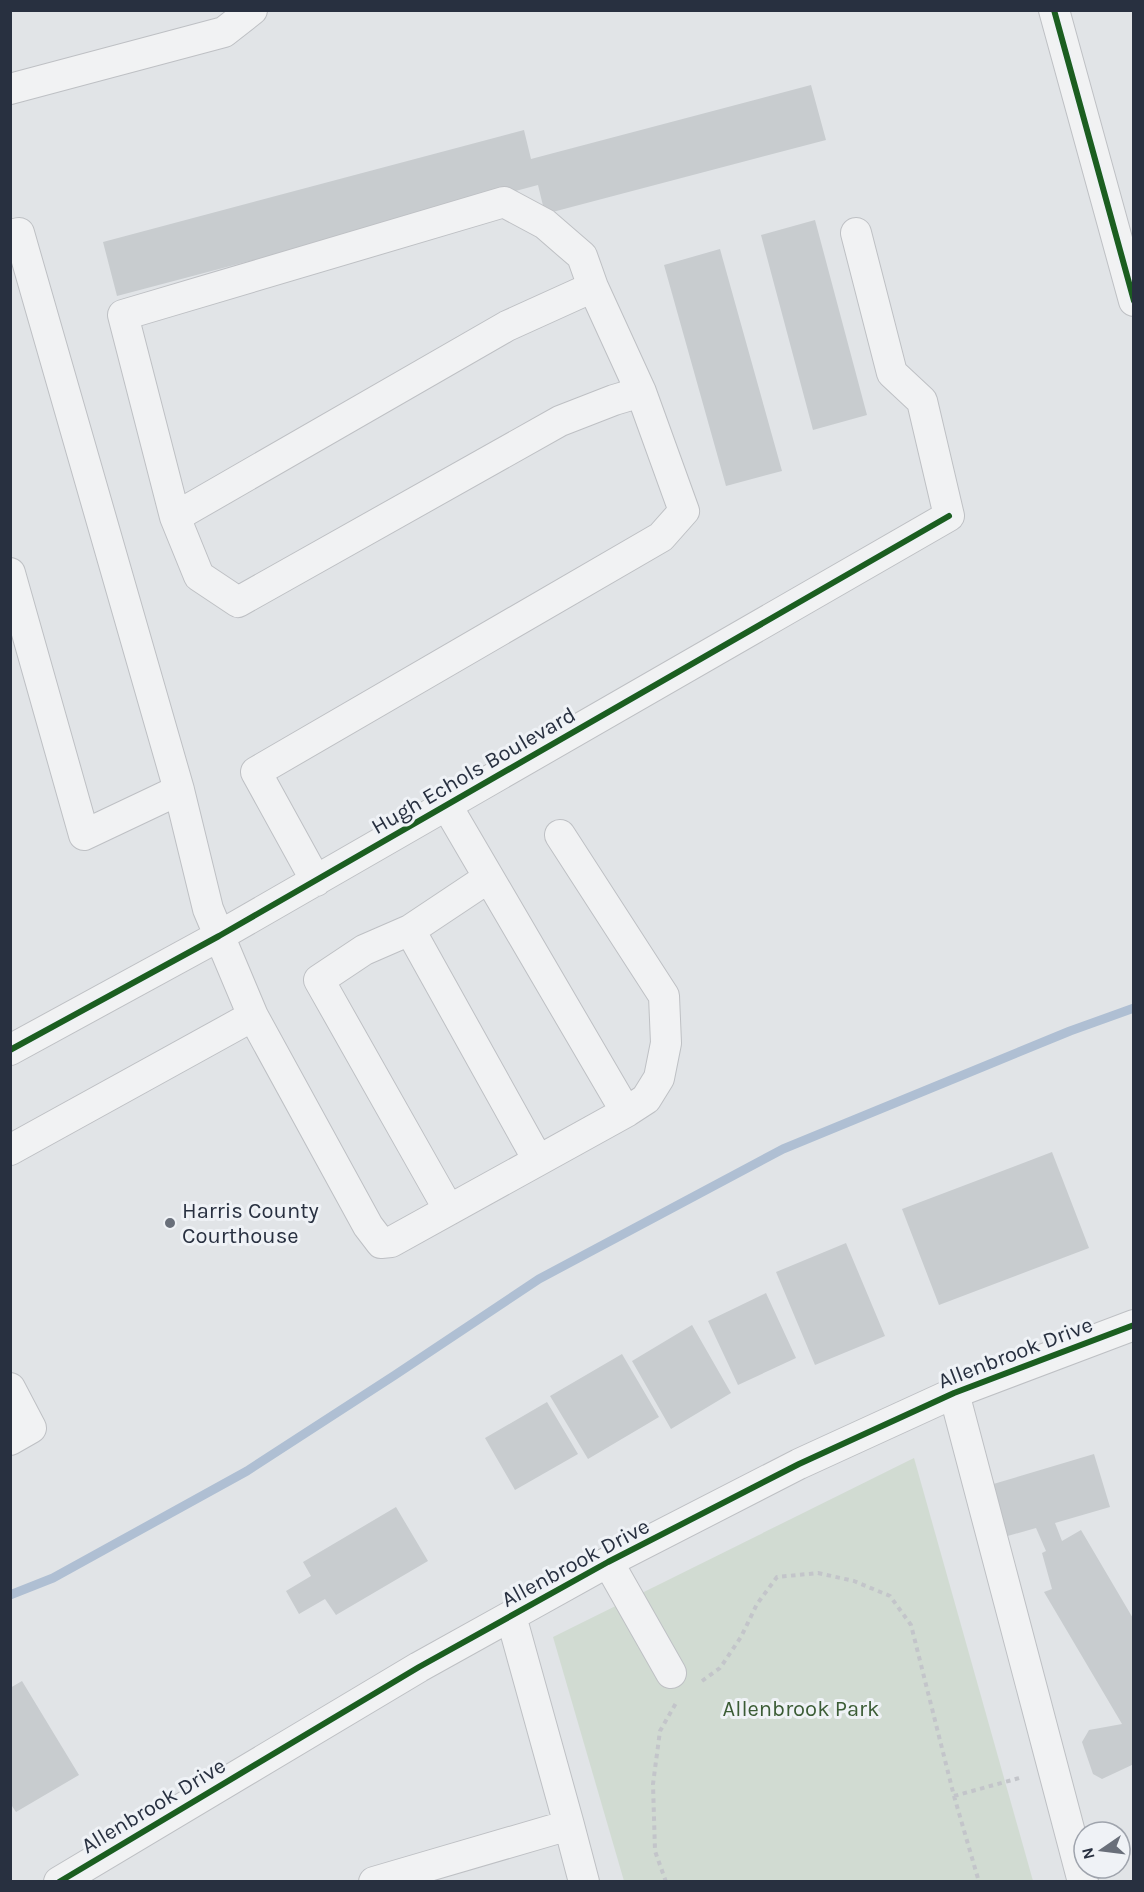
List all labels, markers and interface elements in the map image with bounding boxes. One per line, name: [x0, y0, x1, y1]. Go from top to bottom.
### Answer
street label: Hugh Echols Boulevard: [367, 702, 580, 840]
place label: Harris County Courthouse: [182, 1198, 319, 1249]
marker: Harris County Courthouse: [163, 1216, 177, 1230]
street label: Allenbrook Drive: [934, 1311, 1096, 1394]
street label: Allenbrook Drive: [497, 1513, 654, 1613]
park label: Allenbrook Park: [723, 1696, 879, 1722]
street label: Allenbrook Drive: [77, 1753, 230, 1859]
north arrow: [1072, 1820, 1132, 1880]
text: N: [1077, 1846, 1099, 1861]

